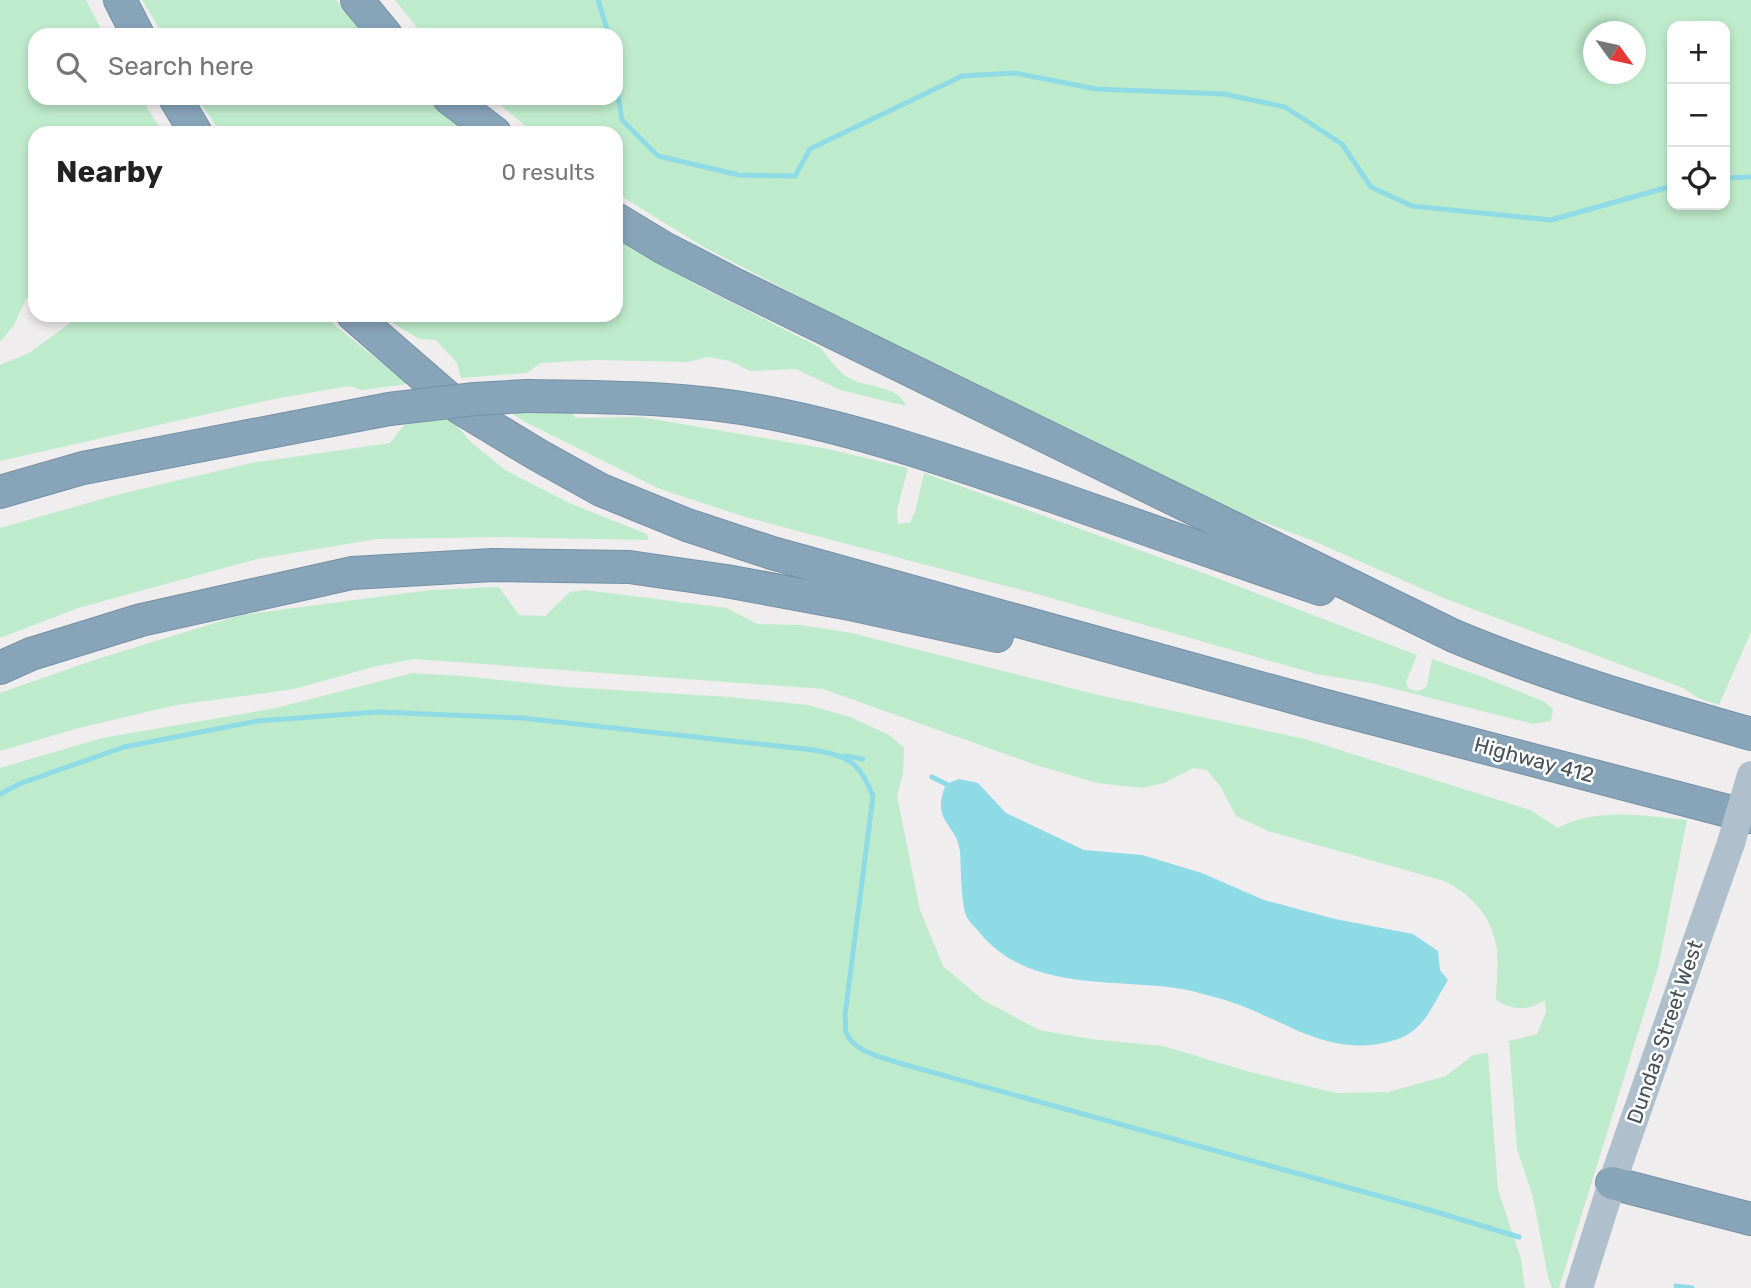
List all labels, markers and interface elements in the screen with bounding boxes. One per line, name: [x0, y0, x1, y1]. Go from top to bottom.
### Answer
north arrow: [1583, 21, 1646, 84]
map controls: [1667, 21, 1730, 210]
button: +: [1667, 21, 1730, 84]
search box: [28, 28, 623, 105]
icon: search: [52, 48, 90, 86]
text: Search here: [108, 51, 254, 82]
button: −: [1667, 84, 1730, 147]
button: locate: [1667, 147, 1730, 210]
text: Nearby: [56, 154, 163, 190]
text: 0 results: [501, 158, 595, 186]
street label: Highway 412: [1471, 731, 1597, 788]
street label: Dundas Street West: [1621, 937, 1708, 1127]

